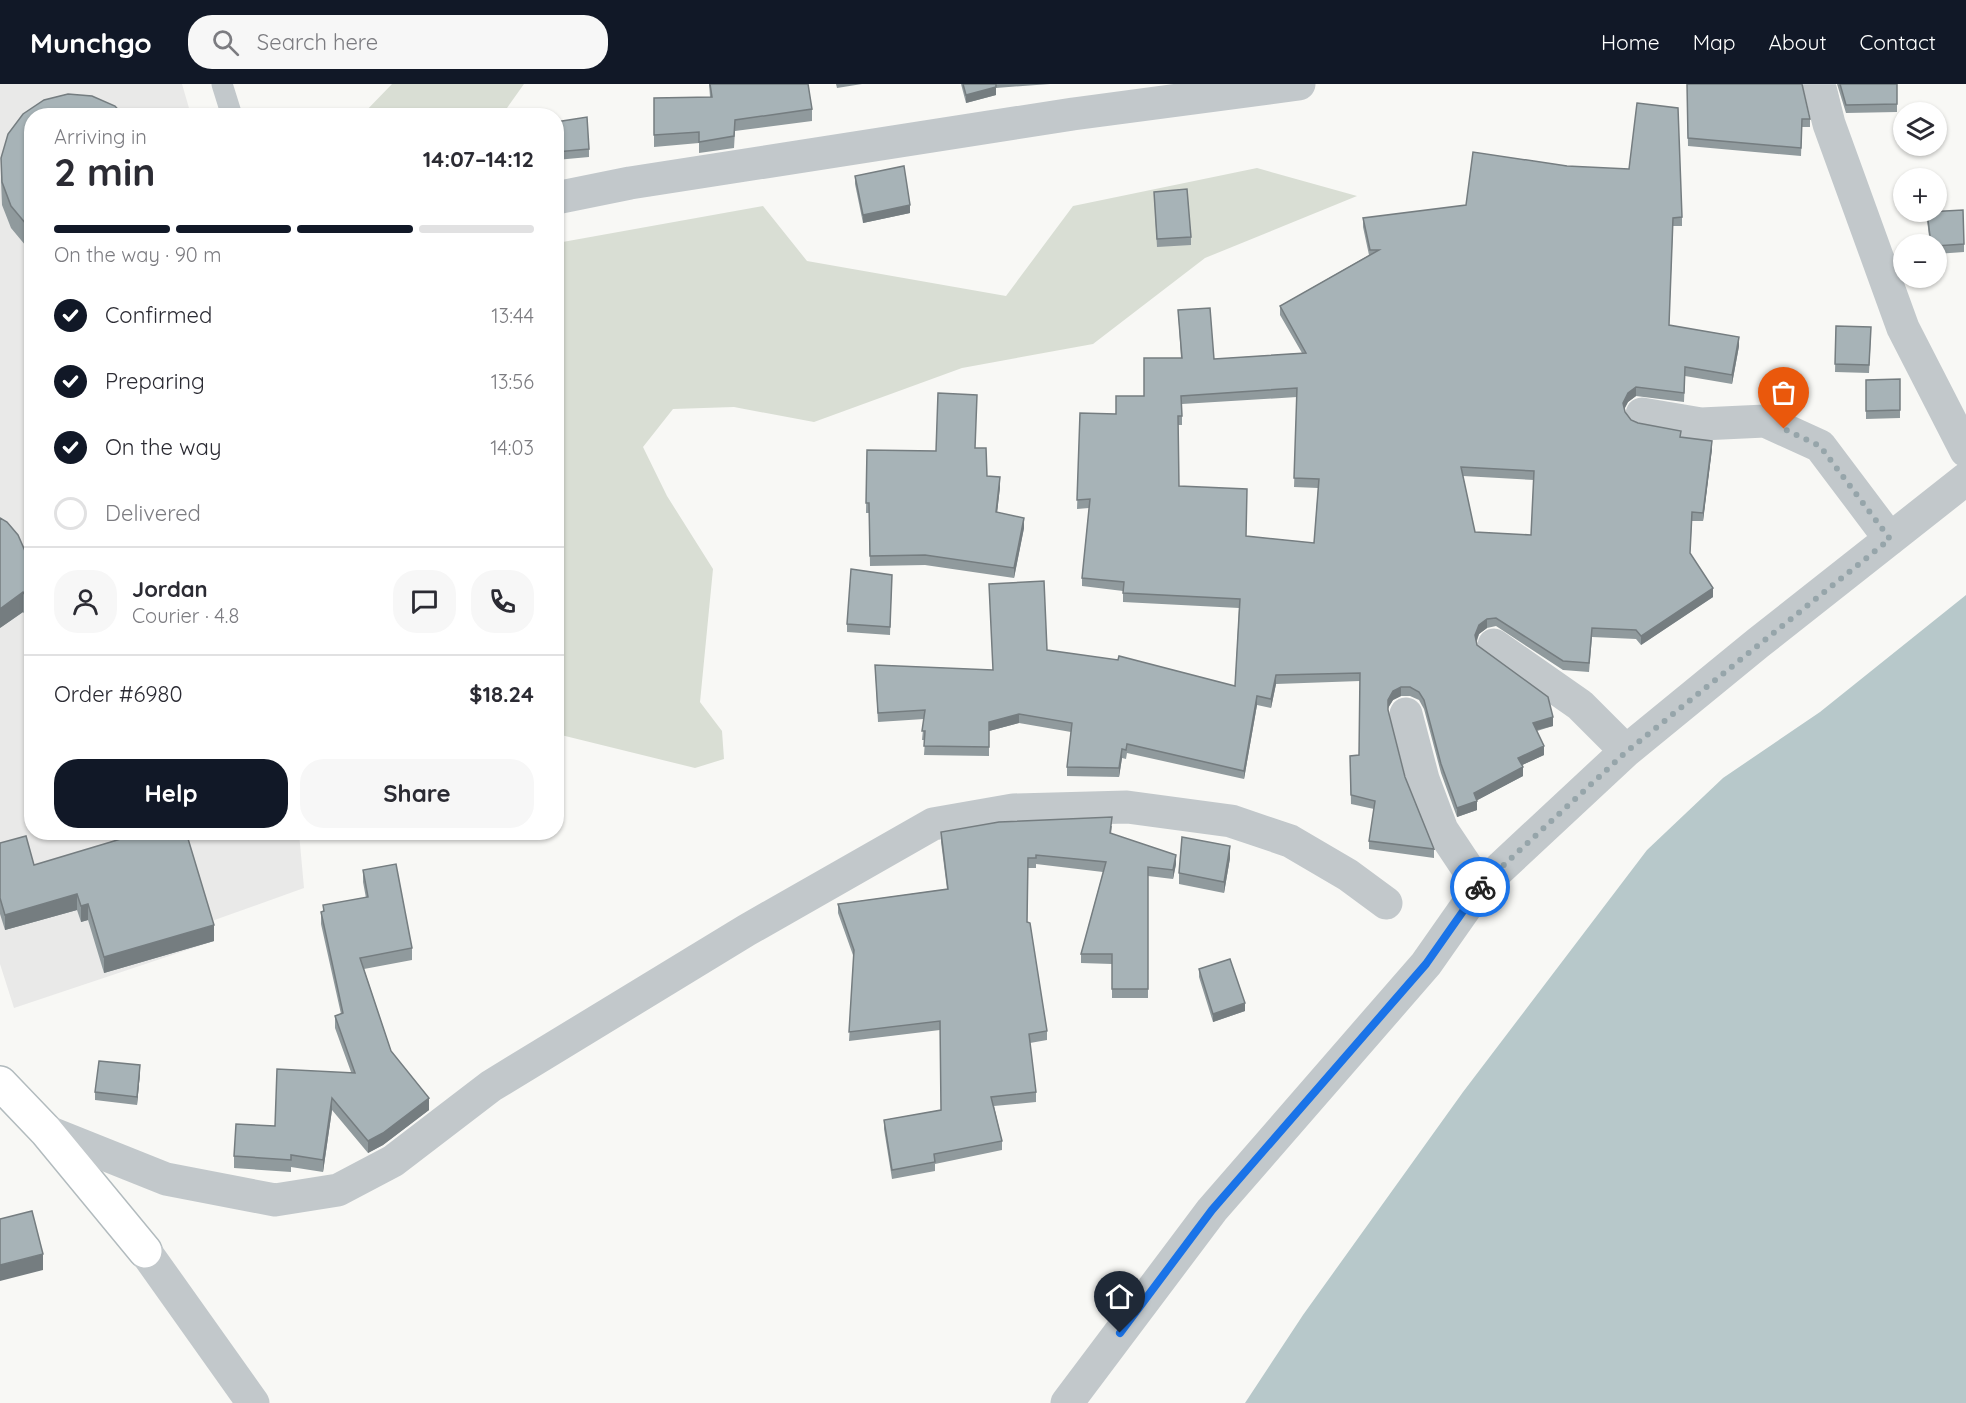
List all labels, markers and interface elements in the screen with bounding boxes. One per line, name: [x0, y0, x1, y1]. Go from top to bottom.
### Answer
search box: [188, 15, 608, 69]
text: Munchgo: [30, 25, 152, 60]
icon: search: [209, 26, 242, 59]
text: Search here: [257, 28, 378, 56]
text: Home: [1601, 29, 1660, 55]
text: Map: [1693, 29, 1736, 55]
text: About: [1769, 29, 1827, 55]
text: Contact: [1860, 29, 1936, 55]
map controls: [1893, 102, 1947, 288]
button: layers: [1893, 102, 1947, 156]
text: Arriving in: [54, 124, 147, 149]
text: 14:07–14:12: [423, 145, 534, 173]
text: 2 min: [54, 147, 156, 196]
button: +: [1893, 168, 1947, 222]
button: −: [1893, 234, 1947, 288]
text: On the way · 90 m: [54, 242, 221, 267]
icon: check: [54, 299, 87, 332]
text: Confirmed: [105, 301, 212, 329]
text: 13:44: [491, 303, 534, 328]
icon: check: [54, 365, 87, 398]
text: Preparing: [105, 367, 205, 395]
pin: [1758, 367, 1809, 429]
text: 13:56: [491, 369, 534, 394]
icon: bag: [1767, 376, 1800, 409]
icon: check: [54, 431, 87, 464]
text: On the way: [105, 433, 221, 461]
text: 14:03: [490, 435, 534, 460]
text: Delivered: [105, 499, 201, 527]
button: person: [54, 570, 117, 633]
button: chat: [393, 570, 456, 633]
button: phone: [471, 570, 534, 633]
text: Jordan: [132, 575, 208, 603]
text: Courier · 4.8: [132, 603, 239, 628]
text: Order #6980: [54, 680, 183, 708]
text: $18.24: [469, 680, 534, 708]
button: Help: [54, 759, 288, 828]
button: Share: [300, 759, 534, 828]
courier: [1450, 857, 1510, 917]
icon: bike: [1464, 871, 1497, 904]
pin: [1094, 1271, 1145, 1333]
icon: home: [1103, 1280, 1136, 1313]

